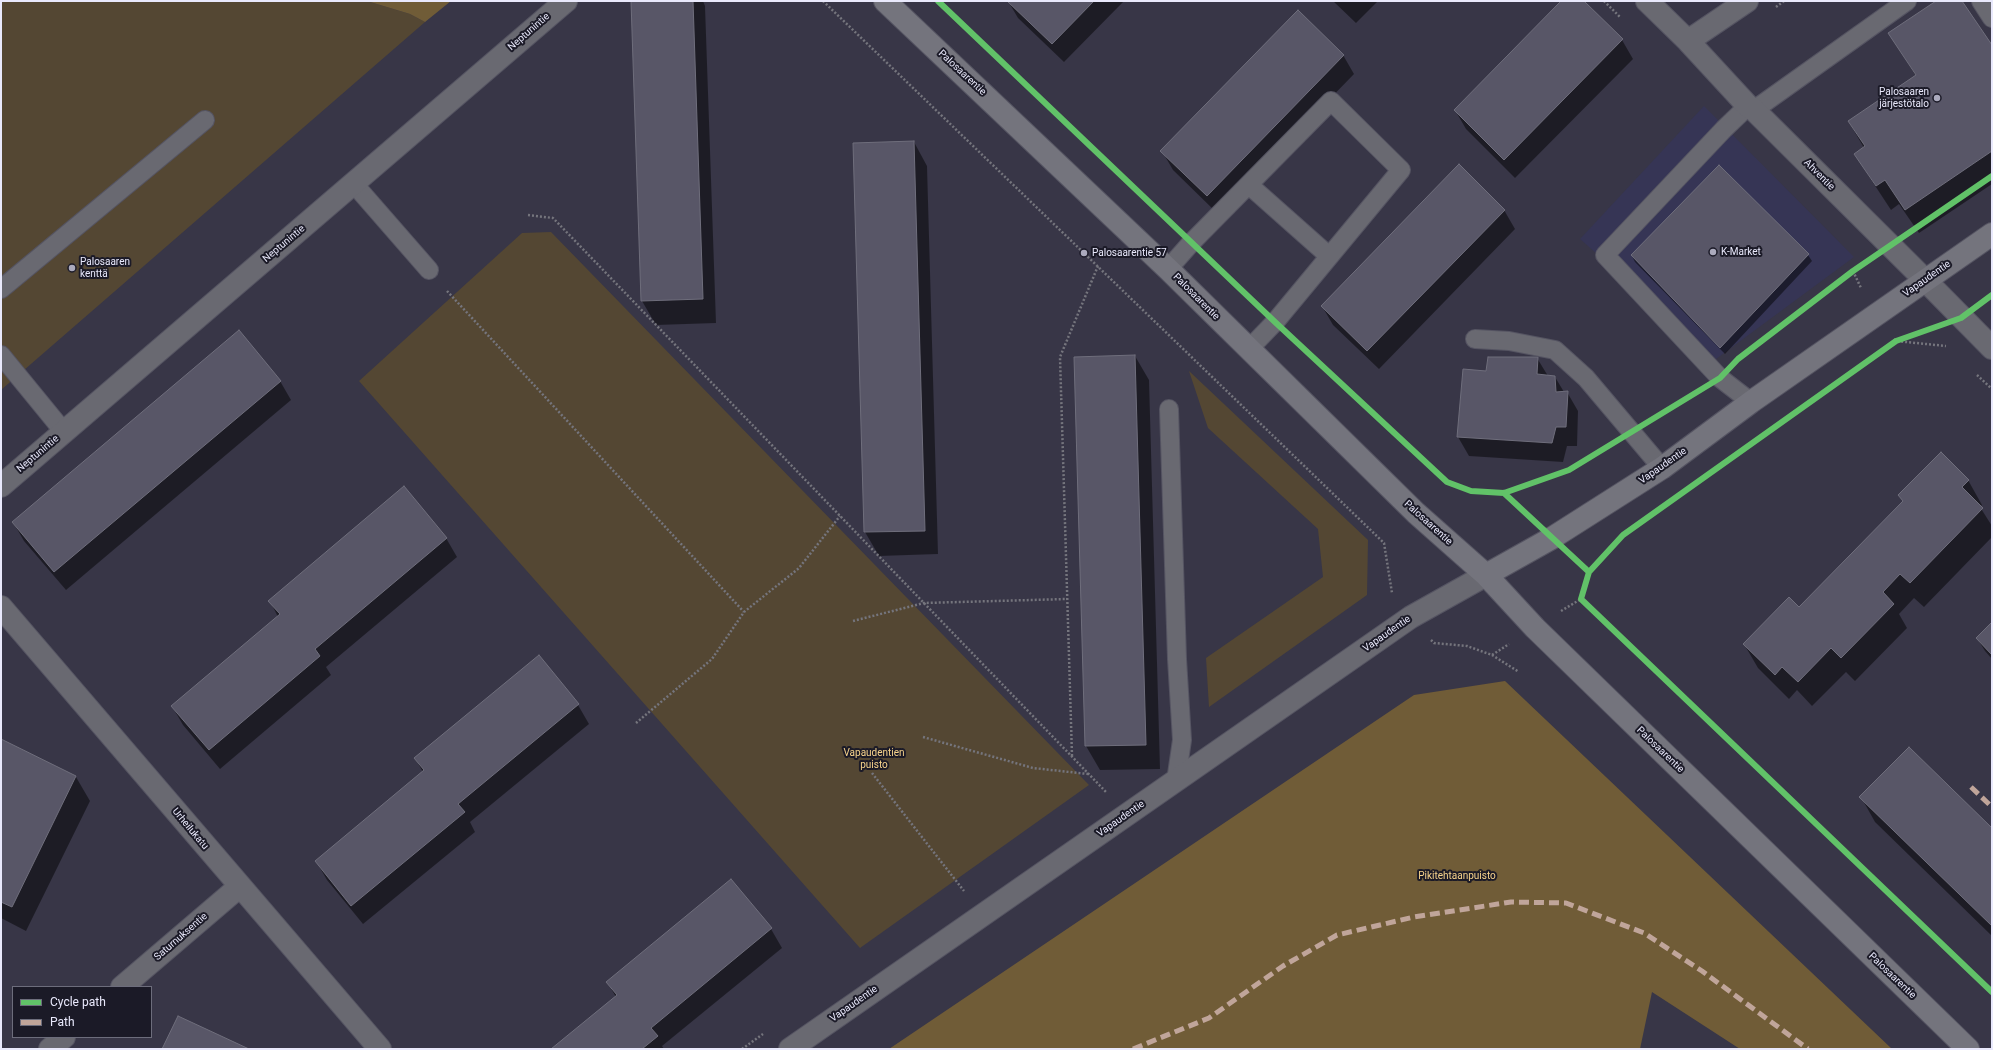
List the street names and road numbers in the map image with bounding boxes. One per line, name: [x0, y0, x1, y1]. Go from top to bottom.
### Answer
street label: Neptunintie: [506, 11, 552, 53]
street label: Palosaarentie: [936, 48, 988, 98]
street label: Ahventie: [1801, 157, 1837, 193]
street label: Neptunintie: [260, 223, 308, 265]
street label: Vapaudentie: [1901, 258, 1953, 300]
street label: Palosaarentie: [1170, 271, 1222, 323]
street label: Neptunintie: [14, 433, 62, 475]
street label: Vapaudentie: [1637, 445, 1689, 487]
street label: Palosaarentie: [1401, 498, 1455, 548]
street label: Vapaudentie: [1361, 613, 1413, 655]
street label: Palosaarentie: [1634, 724, 1686, 776]
street label: Vapaudentie: [1095, 798, 1147, 840]
street label: Urheilukatu: [169, 806, 211, 852]
street label: Saturnuksentie: [152, 911, 210, 963]
street label: Palosaarentie: [1866, 950, 1918, 1002]
street label: Vapaudentie: [828, 983, 880, 1025]

